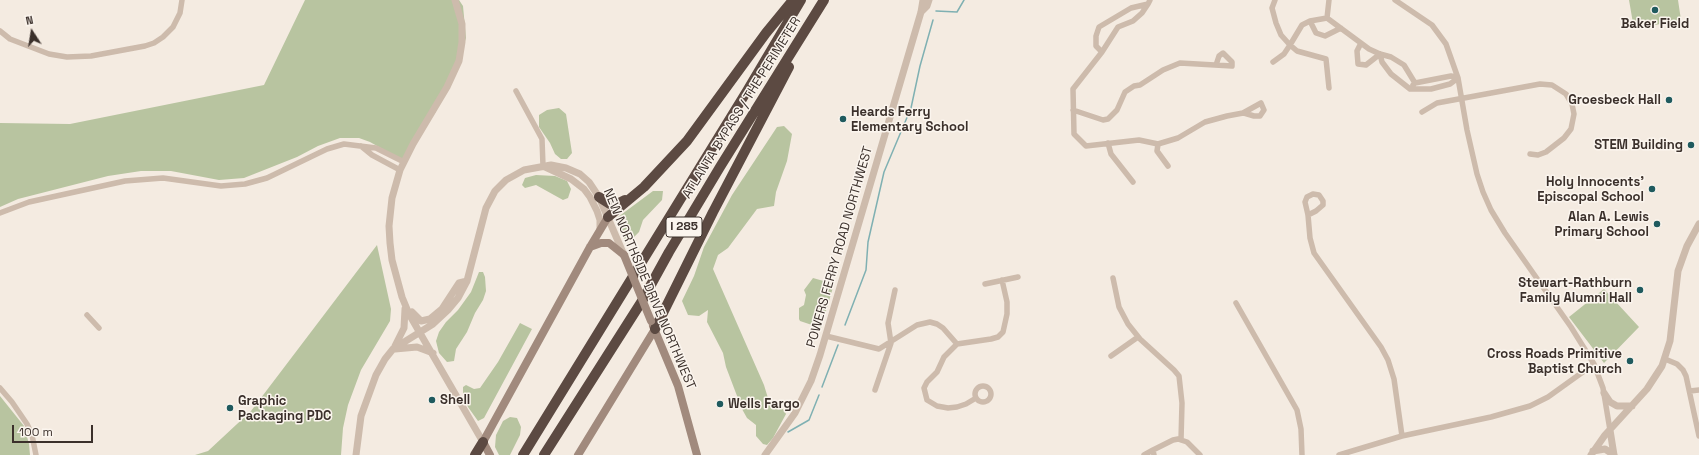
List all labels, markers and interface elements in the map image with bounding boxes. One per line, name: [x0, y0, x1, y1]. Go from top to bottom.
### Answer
marker: Baker Field: [1650, 5, 1660, 15]
north arrow: [12, 12, 52, 52]
text: N: [24, 13, 35, 28]
street label: ATLANTA BYPASS / THE PERIMETER: [679, 14, 805, 202]
place label: Baker Field: [1621, 16, 1689, 32]
place label: Groesbeck Hall: [1568, 92, 1661, 108]
marker: Groesbeck Hall: [1664, 95, 1674, 105]
place label: Heards Ferry Elementary School: [851, 104, 968, 135]
marker: Heards Ferry Elementary School: [838, 114, 848, 124]
place label: STEM Building: [1594, 137, 1683, 153]
marker: STEM Building: [1686, 140, 1696, 150]
street label: POWERS FERRY ROAD NORTHWEST: [804, 144, 876, 350]
place label: Holy Innocents' Episcopal School: [1537, 174, 1644, 205]
marker: Holy Innocents' Episcopal School: [1647, 184, 1657, 194]
street label: NEW NORTHSIDE DRIVE NORTHWEST: [599, 186, 699, 392]
place label: Alan A. Lewis Primary School: [1555, 209, 1649, 240]
road number: I 285: [666, 217, 702, 237]
marker: Alan A. Lewis Primary School: [1652, 219, 1662, 229]
place label: Stewart-Rathburn Family Alumni Hall: [1518, 275, 1632, 306]
marker: Stewart-Rathburn Family Alumni Hall: [1635, 285, 1645, 295]
place label: Cross Roads Primitive Baptist Church: [1487, 346, 1622, 377]
marker: Cross Roads Primitive Baptist Church: [1625, 356, 1635, 366]
place label: Shell: [440, 392, 470, 408]
place label: Graphic Packaging PDC: [238, 393, 331, 424]
marker: Shell: [427, 395, 437, 405]
place label: Wells Fargo: [728, 396, 800, 412]
marker: Wells Fargo: [715, 399, 725, 409]
marker: Graphic Packaging PDC: [225, 403, 235, 413]
scale bar: [14, 417, 95, 443]
text: 100 m: [19, 424, 53, 440]

